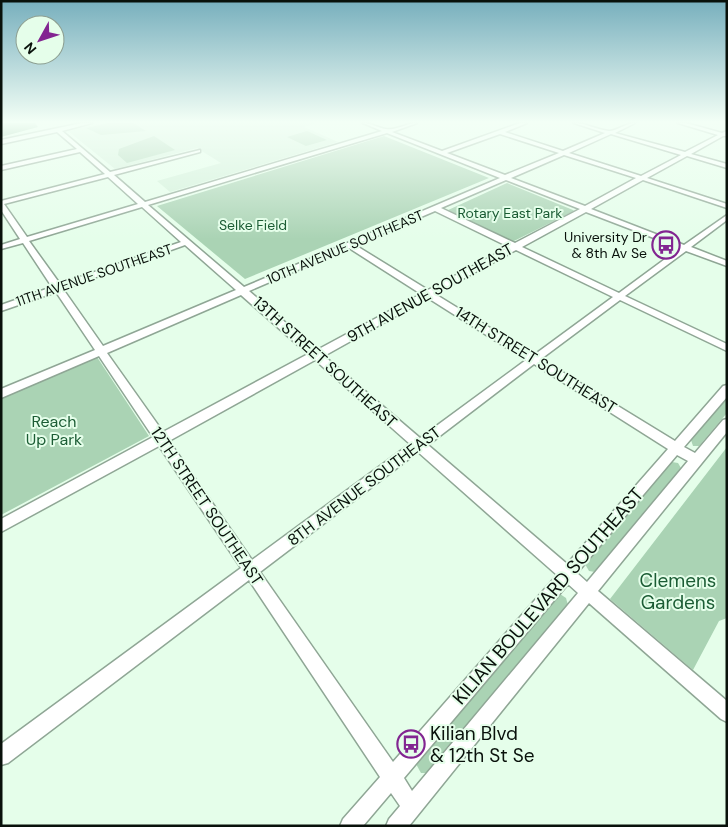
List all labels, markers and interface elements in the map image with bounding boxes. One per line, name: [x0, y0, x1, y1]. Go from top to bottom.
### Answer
north arrow: [15, 15, 65, 65]
text: N: [20, 39, 40, 58]
park label: Rotary East Park: [458, 204, 562, 222]
street label: 10TH AVENUE SOUTHEAST: [264, 206, 426, 288]
park label: Selke Field: [219, 216, 287, 234]
place label: University Dr & 8th Av Se: [564, 228, 647, 262]
bus stop icon: University Dr & 8th Av Se: [651, 230, 681, 260]
street label: 9TH AVENUE SOUTHEAST: [343, 238, 517, 348]
street label: 11TH AVENUE SOUTHEAST: [14, 240, 175, 310]
street label: 13TH STREET SOUTHEAST: [249, 292, 401, 432]
street label: 14TH STREET SOUTHEAST: [451, 302, 621, 418]
park label: Reach Up Park: [26, 411, 82, 450]
street label: 8TH AVENUE SOUTHEAST: [283, 421, 445, 551]
street label: 12TH STREET SOUTHEAST: [146, 423, 268, 589]
street label: KILIAN BOULEVARD SOUTHEAST: [447, 482, 649, 710]
park label: Clemens Gardens: [640, 568, 716, 615]
place label: Kilian Blvd & 12th St Se: [430, 721, 535, 768]
bus stop icon: Kilian Blvd & 12th St Se: [396, 729, 426, 759]

